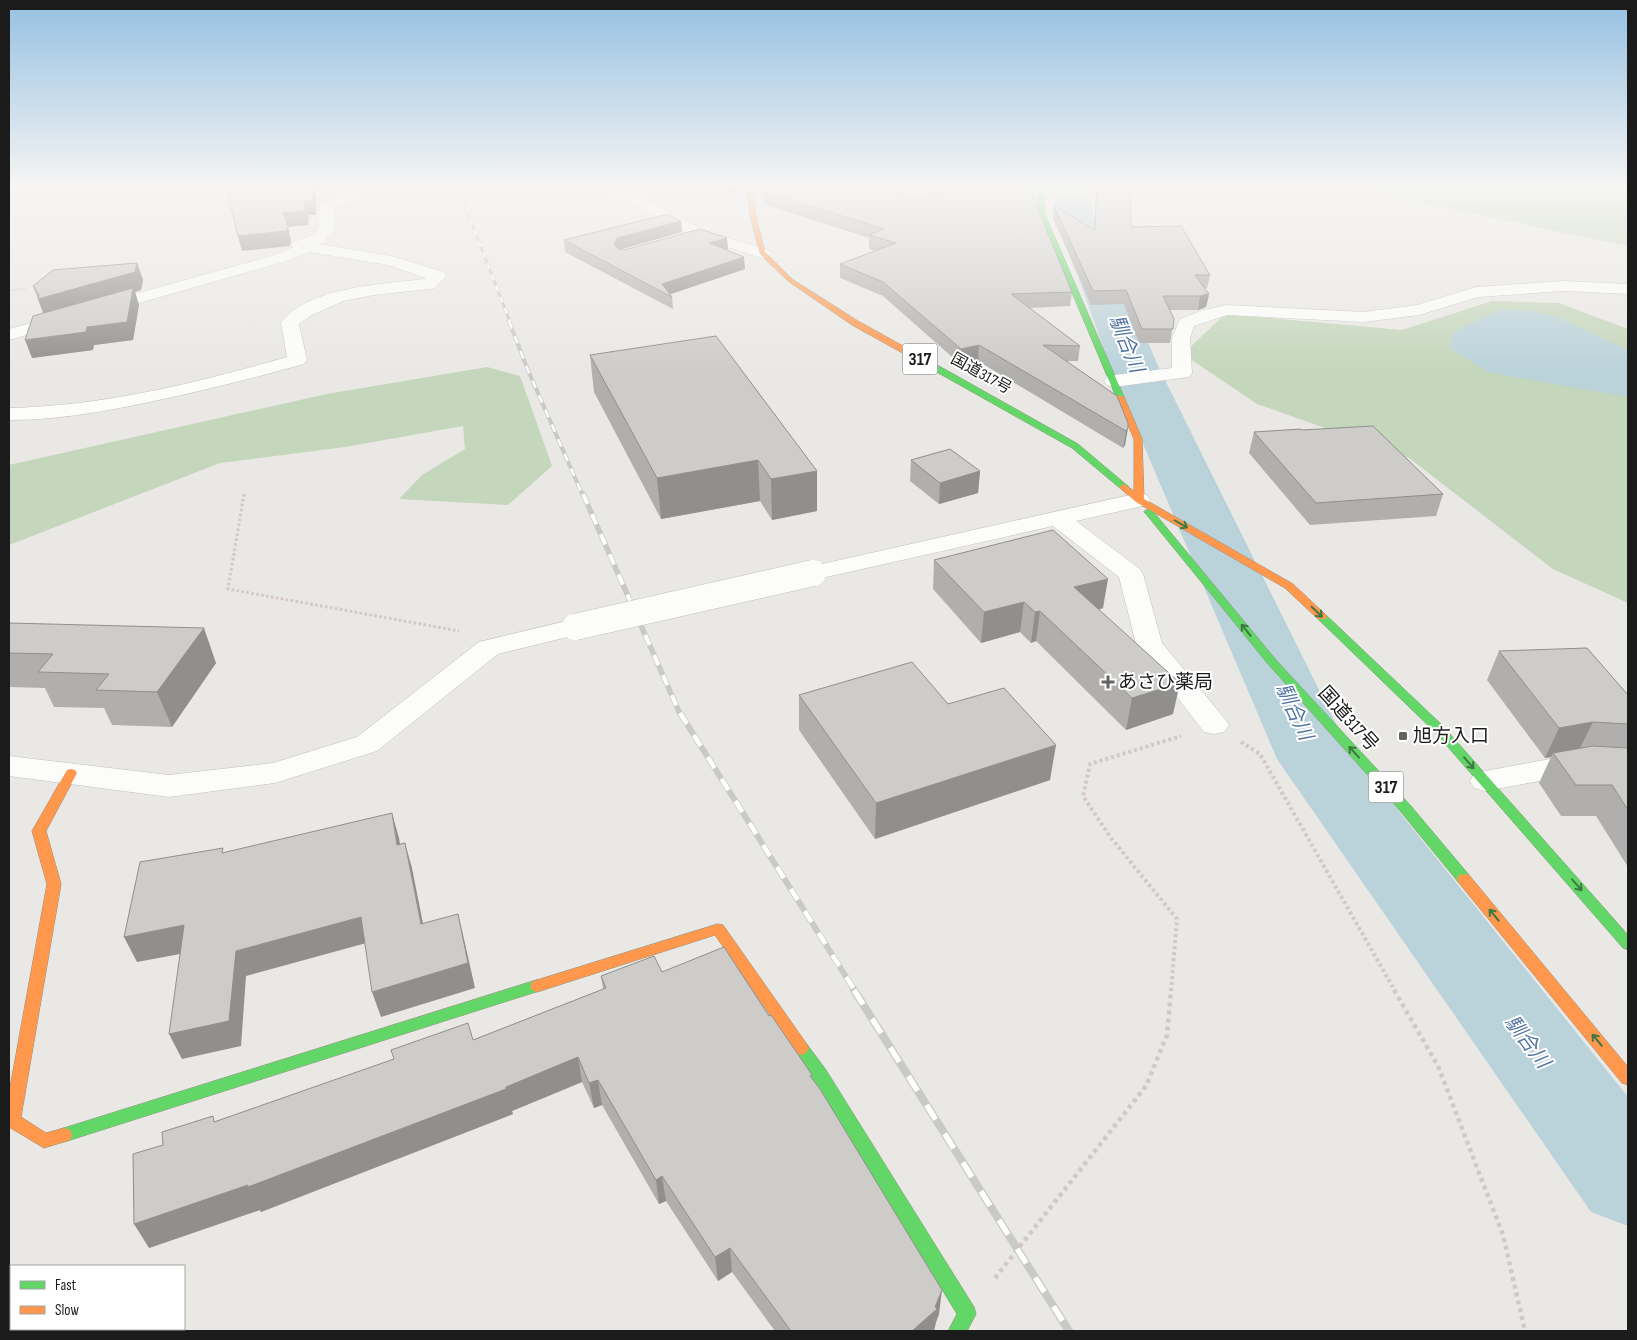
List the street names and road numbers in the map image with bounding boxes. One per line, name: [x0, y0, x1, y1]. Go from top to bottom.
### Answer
road number: 317: [902, 344, 938, 374]
street label: 国道317号: [947, 350, 1015, 398]
street label: 国道317号: [1313, 682, 1383, 756]
road number: 317: [1368, 772, 1404, 802]

